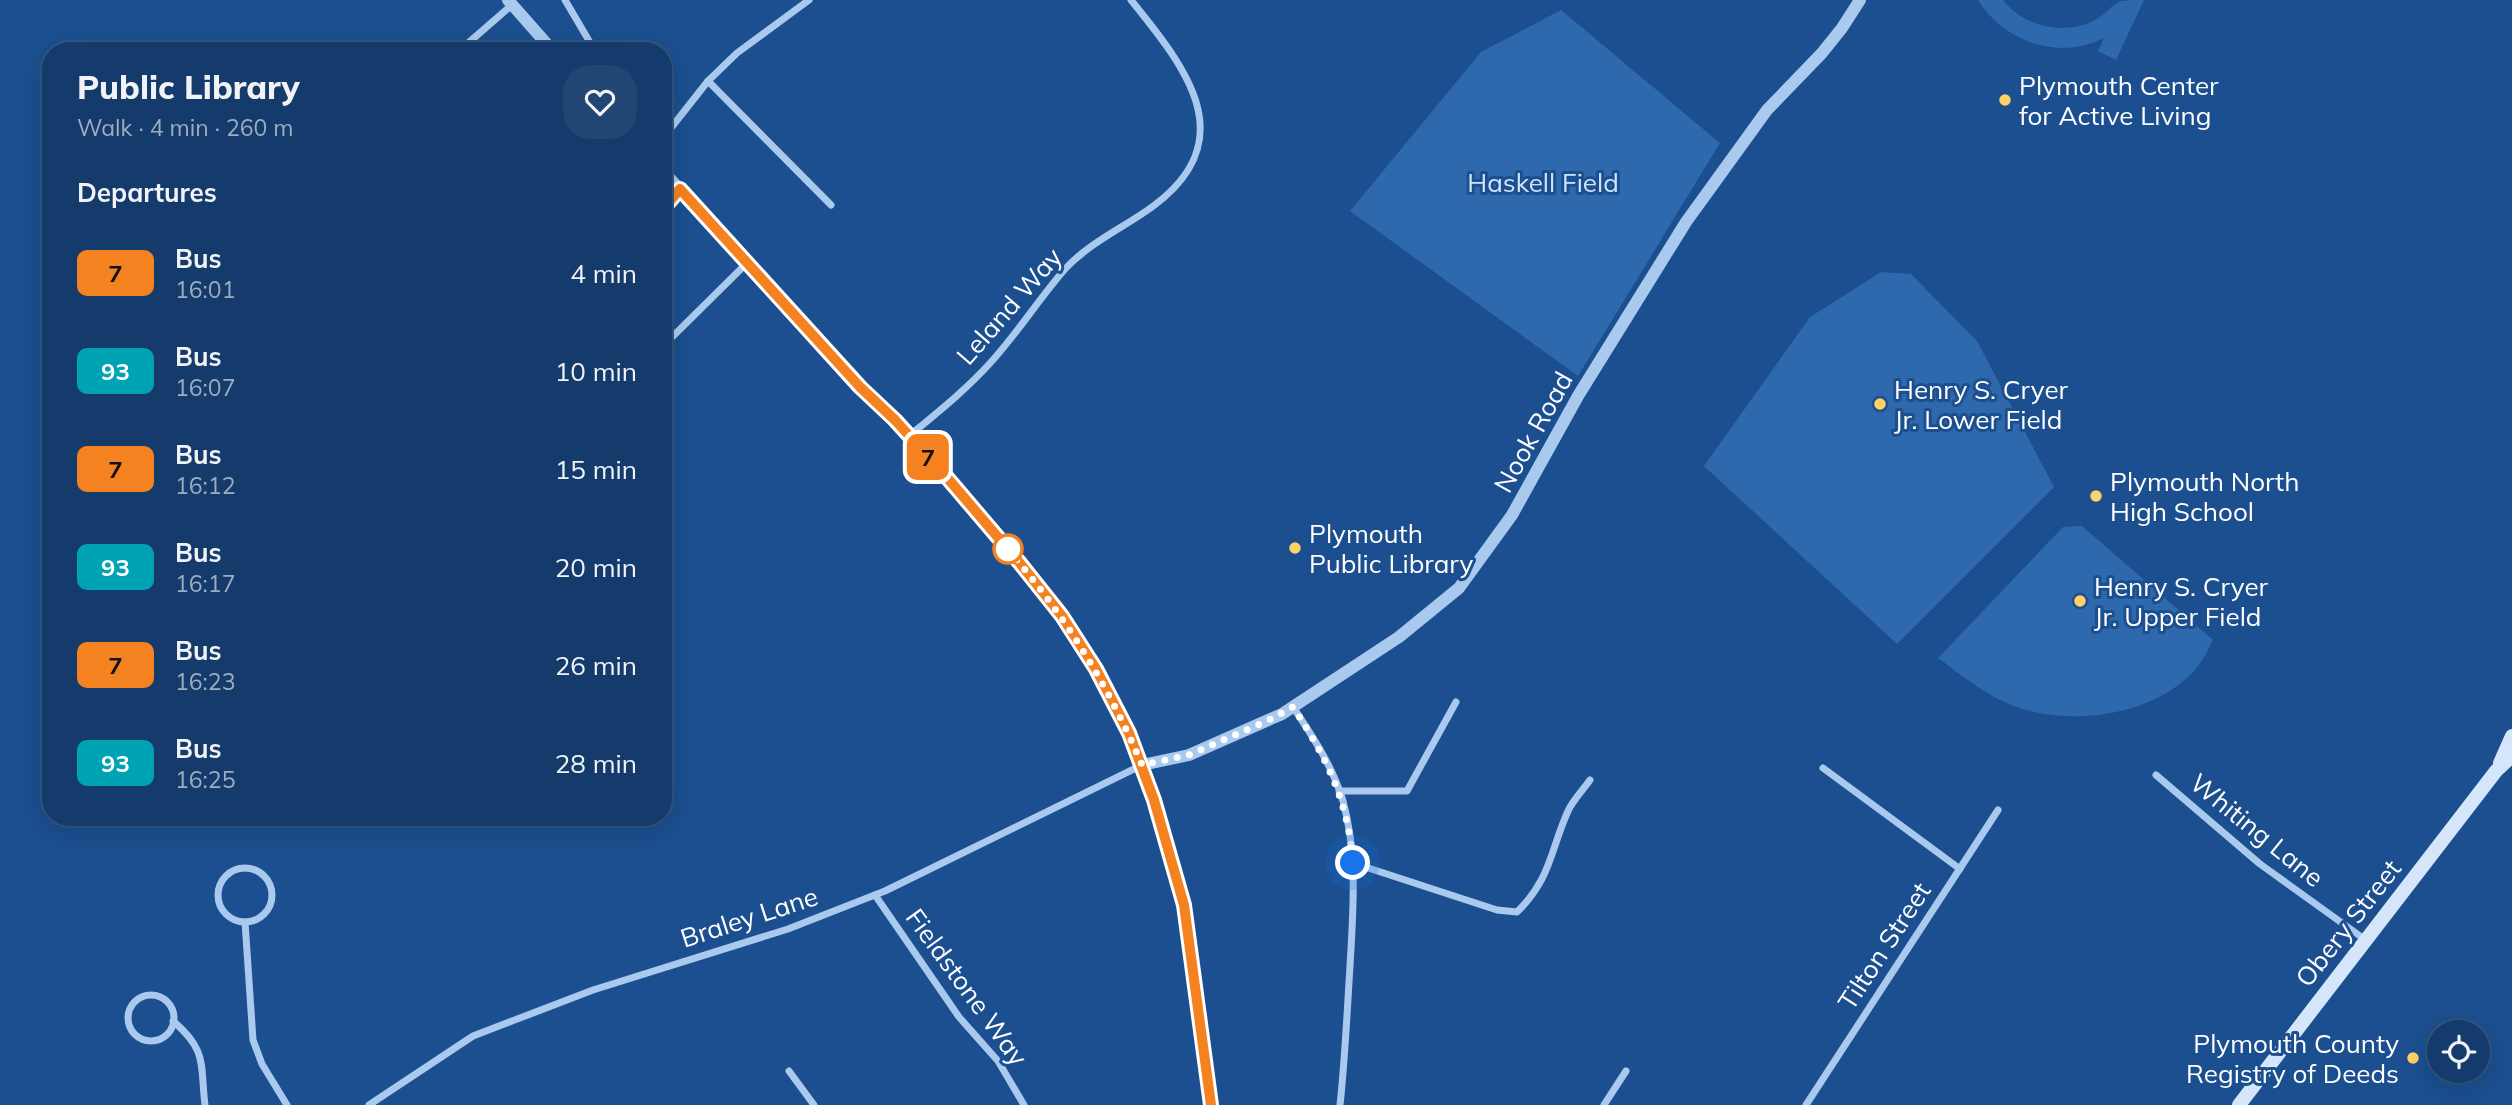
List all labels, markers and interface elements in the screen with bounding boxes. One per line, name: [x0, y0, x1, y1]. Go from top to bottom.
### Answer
button: heart: [563, 65, 637, 139]
text: Public Library: [77, 66, 300, 107]
place label: Plymouth Center for Active Living: [2019, 69, 2219, 132]
marker: Plymouth Center for Active Living: [1997, 92, 2013, 108]
text: Walk · 4 min · 260 m: [77, 113, 294, 142]
park label: Haskell Field: [1467, 166, 1619, 199]
text: Departures: [77, 176, 217, 209]
street label: Leland Way: [949, 241, 1069, 371]
text: Bus: [175, 242, 221, 275]
text: 4 min: [570, 257, 637, 290]
text: 7: [108, 258, 123, 288]
text: 16:01: [175, 275, 235, 304]
text: Bus: [175, 340, 221, 373]
text: 10 min: [555, 355, 637, 388]
text: 93: [101, 356, 130, 386]
street label: Nook Road: [1486, 366, 1580, 498]
text: 16:07: [175, 373, 235, 402]
place label: Henry S. Cryer Jr. Lower Field: [1894, 373, 2069, 436]
marker: Henry S. Cryer Jr. Lower Field: [1872, 396, 1888, 412]
line badge: 7: [905, 434, 951, 480]
text: Bus: [175, 438, 221, 471]
text: 7: [921, 442, 935, 472]
text: 15 min: [555, 453, 637, 486]
text: 7: [108, 454, 123, 484]
place label: Plymouth North High School: [2110, 465, 2299, 528]
text: 16:12: [175, 471, 235, 500]
marker: Plymouth North High School: [2088, 488, 2104, 504]
place label: Plymouth Public Library: [1309, 517, 1473, 580]
unlabelled marker: [993, 534, 1023, 564]
text: Bus: [175, 536, 221, 569]
marker: Plymouth Public Library: [1287, 540, 1303, 556]
text: 20 min: [555, 551, 637, 584]
text: 93: [101, 552, 130, 582]
text: 16:17: [175, 569, 235, 598]
place label: Henry S. Cryer Jr. Upper Field: [2094, 570, 2269, 633]
marker: Henry S. Cryer Jr. Upper Field: [2072, 593, 2088, 609]
text: Bus: [175, 634, 221, 667]
text: 26 min: [555, 649, 637, 682]
text: 7: [108, 650, 123, 680]
text: 16:23: [175, 667, 235, 696]
text: Bus: [175, 732, 221, 765]
text: 28 min: [555, 747, 637, 780]
text: 93: [101, 748, 130, 778]
text: 16:25: [175, 765, 235, 794]
street label: Whiting Lane: [2183, 766, 2331, 894]
your location: [1335, 845, 1370, 880]
street label: Obery Street: [2288, 853, 2408, 993]
street label: Tilton Street: [1830, 876, 1938, 1016]
street label: Braley Lane: [676, 879, 822, 955]
street label: Fieldstone Way: [899, 902, 1035, 1072]
map controls: [2427, 1020, 2490, 1083]
button: locate: [2427, 1020, 2490, 1083]
place label: Plymouth County Registry of Deeds: [2186, 1027, 2399, 1090]
marker: Plymouth County Registry of Deeds: [2405, 1050, 2421, 1066]

